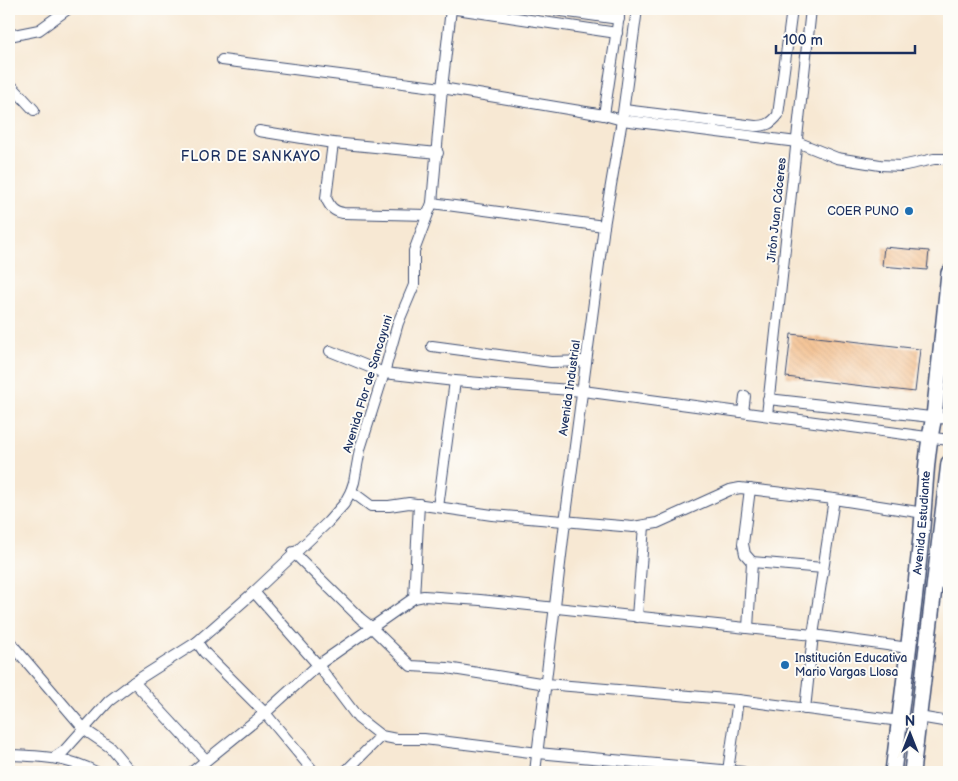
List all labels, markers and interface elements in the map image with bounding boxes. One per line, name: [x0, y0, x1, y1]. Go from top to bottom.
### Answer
scale bar: [776, 22, 914, 54]
text: 100 m: [783, 31, 823, 50]
district label: FLOR DE SANKAYO: [181, 148, 321, 165]
street label: Jirón Juan Cáceres: [764, 157, 790, 263]
place label: COER PUNO: [827, 204, 899, 219]
marker: COER PUNO: [903, 205, 915, 217]
street label: Avenida Flor de Sancayuni: [340, 313, 396, 455]
street label: Avenida Industrial: [556, 339, 584, 437]
street label: Avenida Estudiante: [910, 470, 934, 575]
place label: Institución Educativa Mario Vargas Llosa: [795, 651, 908, 680]
marker: Institución Educativa Mario Vargas Llosa: [779, 659, 791, 671]
north arrow: [886, 708, 936, 758]
text: N: [905, 713, 915, 730]

